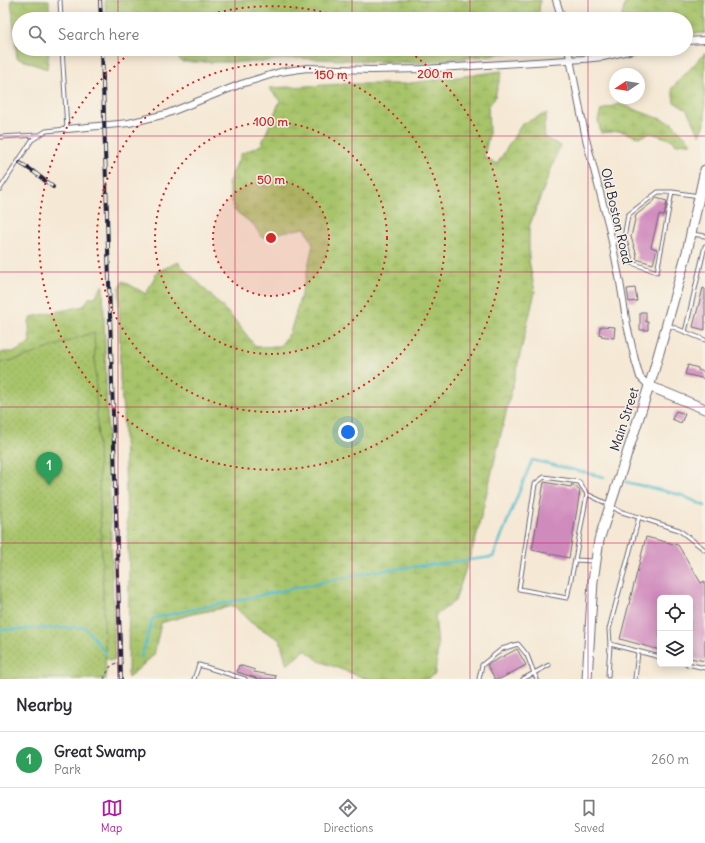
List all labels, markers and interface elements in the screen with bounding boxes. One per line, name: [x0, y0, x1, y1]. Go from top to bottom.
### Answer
search box: [12, 12, 693, 56]
icon: search: [26, 23, 48, 45]
text: Search here: [58, 25, 139, 44]
text: 200 m: [417, 66, 453, 81]
text: 150 m: [315, 67, 348, 82]
north arrow: [609, 68, 645, 104]
text: 100 m: [254, 114, 288, 129]
street label: Old Boston Road: [597, 166, 636, 266]
text: 50 m: [257, 172, 286, 187]
centre of rings: [264, 231, 278, 245]
street label: Main Street: [606, 385, 643, 453]
your location: [338, 422, 358, 442]
pin: 1: [36, 452, 62, 485]
map controls: [657, 595, 693, 667]
button: locate: [657, 595, 693, 631]
button: layers: [657, 631, 693, 667]
text: Nearby: [16, 694, 72, 716]
text: Great Swamp: [54, 742, 146, 761]
text: 1: [26, 751, 32, 768]
text: 260 m: [651, 751, 689, 768]
text: Park: [54, 761, 81, 778]
tab: Map: [101, 797, 123, 835]
tab: Directions: [324, 797, 373, 835]
tab: Saved: [574, 797, 604, 835]

